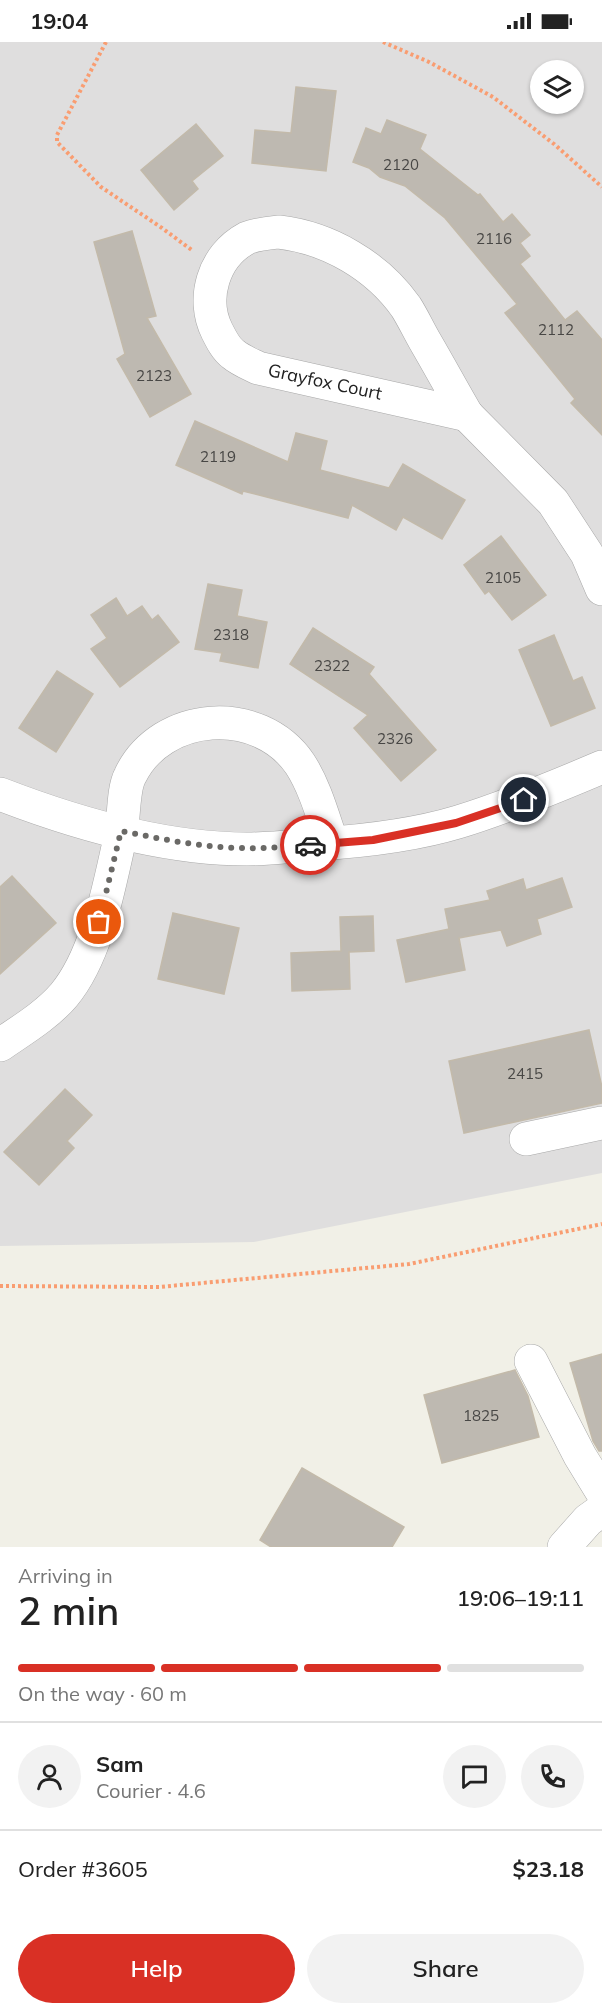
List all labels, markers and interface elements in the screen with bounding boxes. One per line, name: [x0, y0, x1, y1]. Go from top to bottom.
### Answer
text: 19:04: [30, 7, 88, 35]
map controls: [530, 60, 584, 114]
button: layers: [530, 60, 584, 114]
house number: 2120: [383, 155, 419, 174]
house number: 2116: [476, 229, 512, 248]
house number: 2112: [538, 320, 574, 339]
street label: Grayfox Court: [266, 358, 384, 405]
house number: 2123: [136, 366, 172, 385]
house number: 2119: [200, 447, 236, 466]
house number: 2105: [485, 568, 521, 587]
house number: 2318: [213, 625, 249, 644]
house number: 2322: [314, 656, 350, 675]
house number: 2326: [377, 729, 413, 748]
pin: [498, 774, 549, 825]
icon: home: [507, 783, 540, 816]
courier: [280, 815, 340, 875]
icon: car: [294, 829, 327, 862]
pin: [73, 896, 124, 947]
icon: bag: [82, 905, 115, 938]
house number: 2415: [507, 1064, 543, 1083]
house number: 1825: [463, 1406, 499, 1425]
text: Arriving in: [18, 1563, 113, 1588]
text: 19:06–19:11: [457, 1584, 584, 1612]
text: 2 min: [18, 1586, 119, 1635]
text: On the way · 60 m: [18, 1681, 187, 1706]
button: person: [18, 1745, 81, 1808]
button: chat: [443, 1745, 506, 1808]
button: phone: [521, 1745, 584, 1808]
text: Sam: [96, 1750, 144, 1778]
text: Courier · 4.6: [96, 1778, 206, 1803]
text: Order #3605: [18, 1855, 148, 1883]
text: $23.18: [513, 1855, 584, 1883]
button: Help: [18, 1934, 295, 2003]
button: Share: [307, 1934, 584, 2003]

